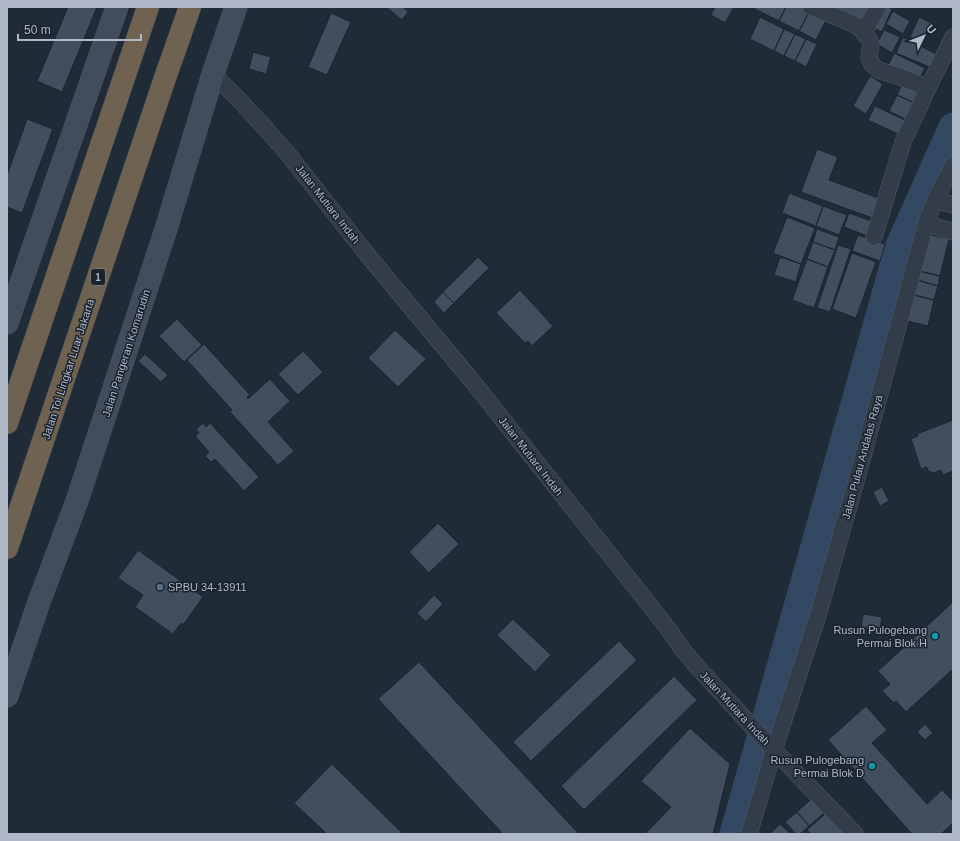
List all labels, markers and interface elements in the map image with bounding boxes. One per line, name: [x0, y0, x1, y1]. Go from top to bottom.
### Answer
scale bar: [18, 16, 141, 42]
north arrow: [904, 16, 944, 56]
text: U: [924, 22, 938, 36]
text: 50 m: [24, 23, 51, 37]
street label: Jalan Mutiara Indah: [294, 162, 362, 246]
road number: 1: [91, 269, 105, 285]
street label: Jalan Pangeran Komarudin: [100, 288, 152, 418]
street label: Jalan Tol Lingkar Luar Jakarta: [40, 297, 97, 441]
street label: Jalan Pulau Andalas Raya: [840, 393, 885, 521]
street label: Jalan Mutiara Indah: [497, 414, 565, 498]
place label: SPBU 34-13911: [168, 581, 247, 593]
marker: SPBU 34-13911: [155, 582, 165, 592]
place label: Rusun Pulogebang Permai Blok H: [833, 624, 927, 649]
marker: Rusun Pulogebang Permai Blok H: [930, 631, 940, 641]
street label: Jalan Mutiara Indah: [698, 669, 772, 747]
place label: Rusun Pulogebang Permai Blok D: [770, 754, 864, 779]
marker: Rusun Pulogebang Permai Blok D: [867, 761, 877, 771]

